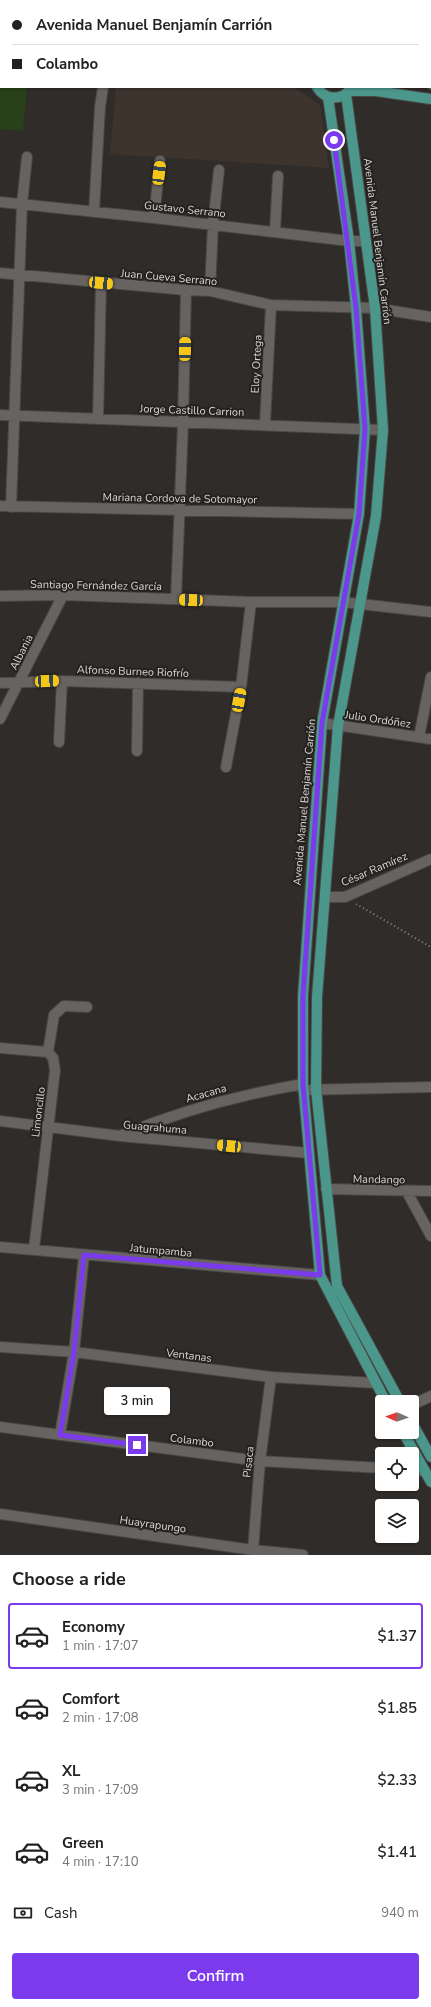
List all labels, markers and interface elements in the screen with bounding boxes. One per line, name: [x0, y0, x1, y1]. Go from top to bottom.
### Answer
text: Avenida Manuel Benjamín Carrión: [36, 15, 272, 35]
text: Colambo: [36, 54, 98, 74]
route start: [325, 131, 343, 149]
street label: Avenida Manuel Benjamín Carrión: [360, 157, 395, 325]
car: [152, 160, 166, 186]
street label: Gustavo Serrano: [143, 198, 227, 221]
street label: Juan Cueva Serrano: [119, 266, 218, 289]
car: [89, 276, 113, 290]
street label: Eloy Ortega: [247, 334, 266, 394]
car: [179, 337, 191, 361]
street label: Jorge Castillo Carrion: [138, 401, 245, 420]
street label: Mariana Cordova de Sotomayor: [102, 490, 258, 507]
street label: Santiago Fernández García: [30, 577, 162, 594]
car: [179, 594, 203, 606]
street label: Albania: [6, 632, 37, 673]
street label: Alfonso Burneo Riofrío: [77, 662, 189, 681]
car: [35, 674, 59, 688]
car: [231, 687, 247, 713]
street label: Julio Ordóñez: [343, 707, 412, 732]
street label: Avenida Manuel Benjamín Carrión: [290, 718, 319, 886]
street label: César Ramírez: [339, 849, 410, 890]
street label: Acacana: [184, 1080, 228, 1106]
street label: Limoncillo: [28, 1086, 49, 1138]
street label: Guagrahuma: [123, 1117, 188, 1138]
car: [217, 1139, 241, 1153]
street label: Mandango: [353, 1172, 405, 1187]
street label: Jatumpamba: [128, 1240, 193, 1261]
street label: Ventanas: [164, 1345, 213, 1366]
callout: 3 min: [104, 1387, 170, 1415]
text: 3 min: [120, 1392, 154, 1410]
north arrow: [375, 1395, 419, 1439]
map controls: [375, 1395, 419, 1543]
street label: Colambo: [169, 1430, 215, 1451]
route end: [128, 1436, 146, 1454]
street label: Pisaca: [239, 1445, 258, 1479]
button: locate: [375, 1447, 419, 1491]
button: layers: [375, 1499, 419, 1543]
street label: Huayrapungo: [119, 1512, 187, 1537]
text: Choose a ride: [12, 1567, 126, 1591]
text: Economy: [62, 1617, 125, 1637]
icon: car: [14, 1618, 50, 1654]
text: $1.37: [377, 1626, 417, 1646]
text: 1 min · 17:07: [62, 1637, 138, 1655]
text: Comfort: [62, 1689, 119, 1709]
icon: car: [14, 1690, 50, 1726]
text: $1.85: [377, 1698, 417, 1718]
text: 2 min · 17:08: [62, 1709, 138, 1727]
text: XL: [62, 1761, 81, 1781]
icon: car: [14, 1762, 50, 1798]
text: $2.33: [377, 1770, 417, 1790]
text: 3 min · 17:09: [62, 1781, 138, 1799]
text: Green: [62, 1833, 104, 1853]
icon: car: [14, 1834, 50, 1870]
text: $1.41: [377, 1842, 417, 1862]
text: 4 min · 17:10: [62, 1853, 138, 1871]
icon: cash: [12, 1902, 34, 1924]
text: Cash: [44, 1903, 78, 1923]
text: 940 m: [381, 1904, 419, 1922]
button: Confirm: [12, 1953, 419, 1999]

